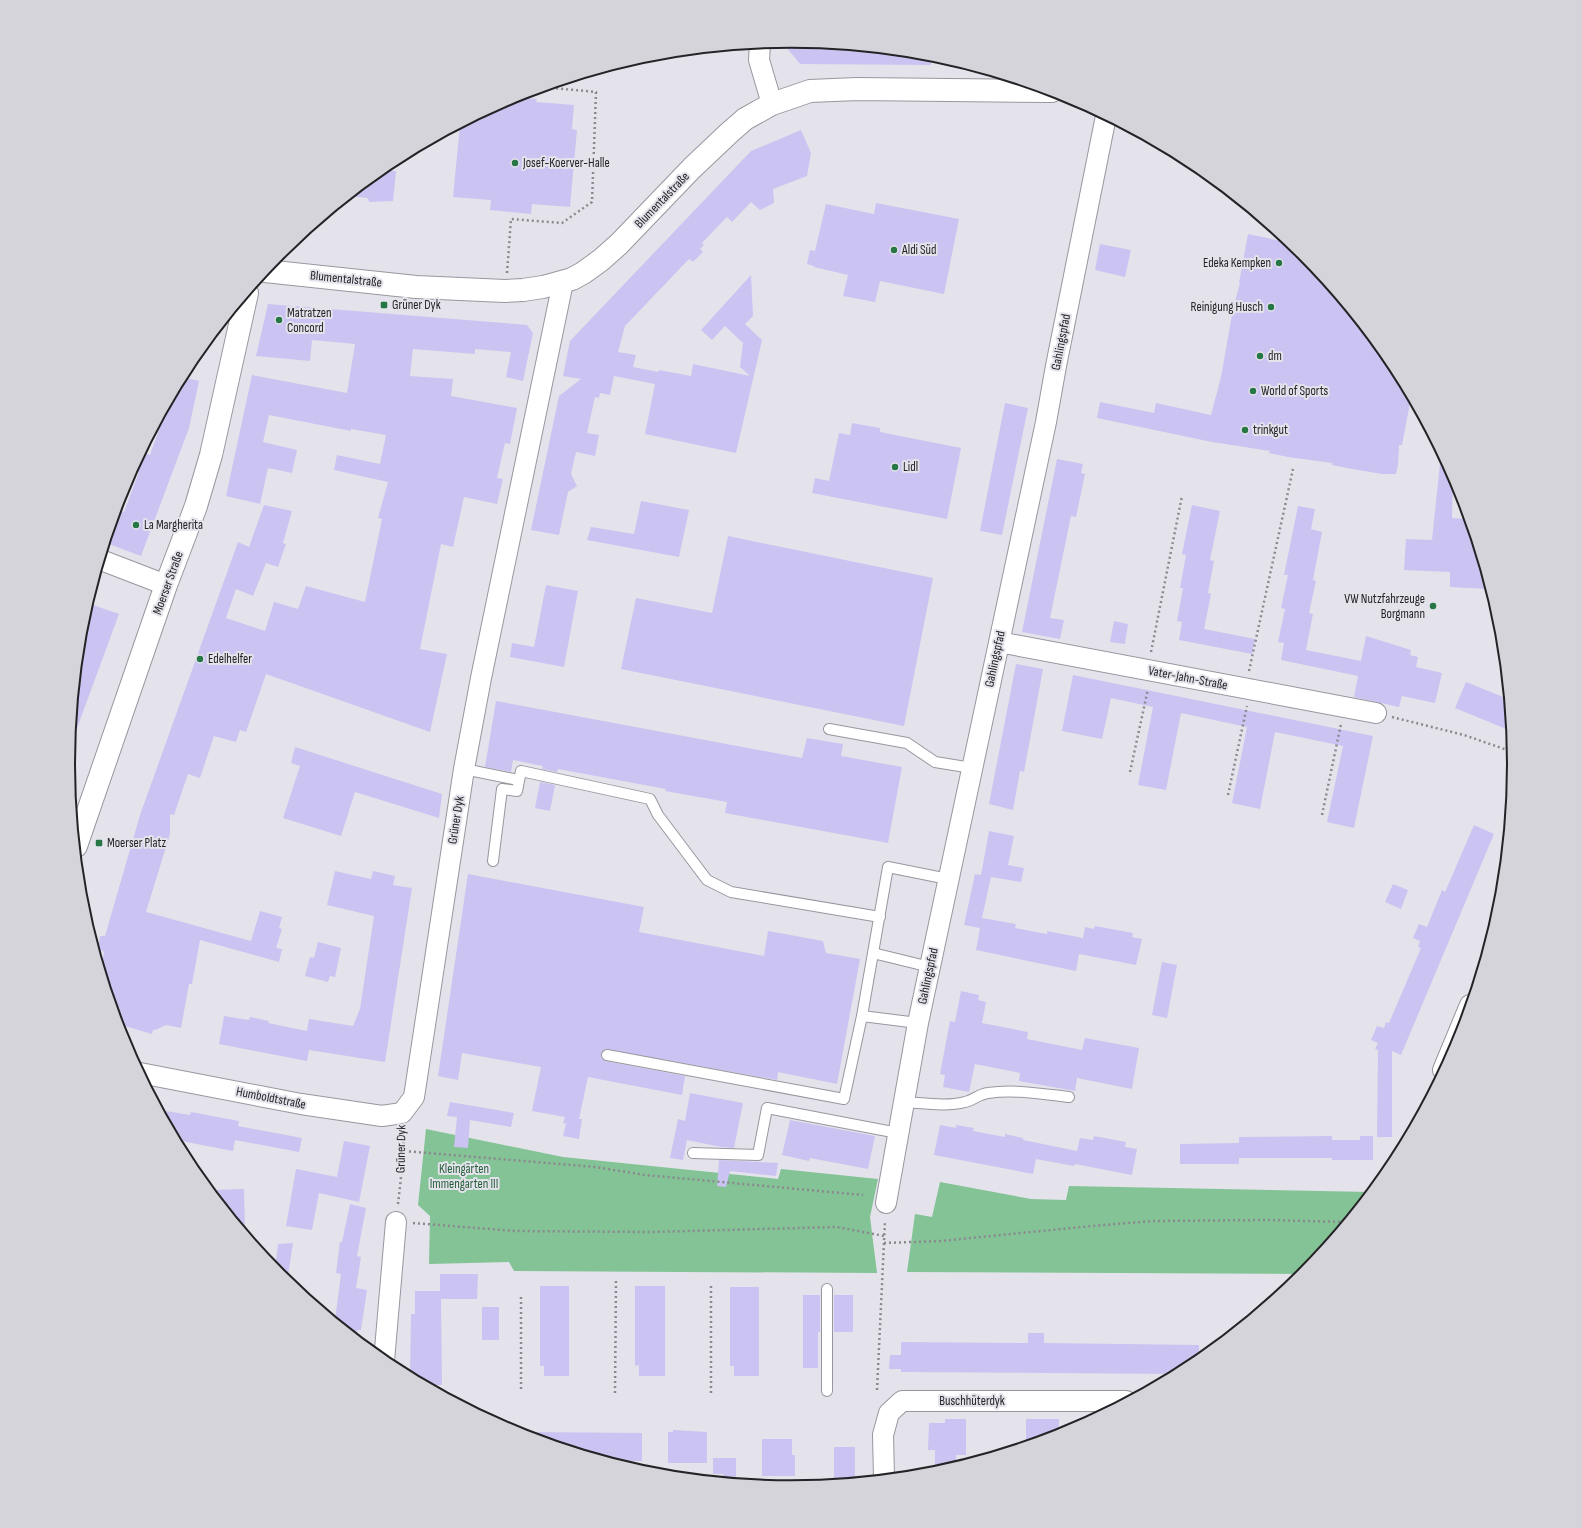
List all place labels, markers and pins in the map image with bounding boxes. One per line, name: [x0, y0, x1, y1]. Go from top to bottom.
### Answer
place label: Josef-Koerver-Halle: [522, 155, 610, 171]
marker: Josef-Koerver-Halle: [510, 158, 520, 168]
place label: Aldi Süd: [901, 242, 936, 258]
marker: Aldi Süd: [889, 245, 899, 255]
place label: Edeka Kempken: [1203, 255, 1271, 271]
marker: Edeka Kempken: [1274, 258, 1284, 268]
place label: Grüner Dyk: [392, 297, 441, 313]
place label: Reinigung Husch: [1191, 299, 1263, 315]
marker: Grüner Dyk: [379, 300, 389, 310]
marker: Reinigung Husch: [1266, 302, 1276, 312]
place label: Matratzen Concord: [287, 305, 332, 336]
marker: Matratzen Concord: [274, 315, 284, 325]
place label: dm: [1268, 348, 1282, 364]
marker: dm: [1255, 351, 1265, 361]
place label: World of Sports: [1261, 383, 1329, 399]
marker: World of Sports: [1248, 386, 1258, 396]
place label: trinkgut: [1253, 422, 1288, 438]
marker: trinkgut: [1240, 425, 1250, 435]
place label: Lidl: [903, 459, 918, 475]
marker: Lidl: [890, 462, 900, 472]
place label: La Margherita: [144, 517, 203, 533]
marker: La Margherita: [131, 520, 141, 530]
place label: VW Nutzfahrzeuge Borgmann: [1344, 591, 1425, 622]
marker: VW Nutzfahrzeuge Borgmann: [1428, 601, 1438, 611]
place label: Edelhelfer: [208, 651, 252, 667]
marker: Edelhelfer: [195, 654, 205, 664]
place label: Moerser Platz: [107, 835, 167, 851]
marker: Moerser Platz: [94, 838, 104, 848]

